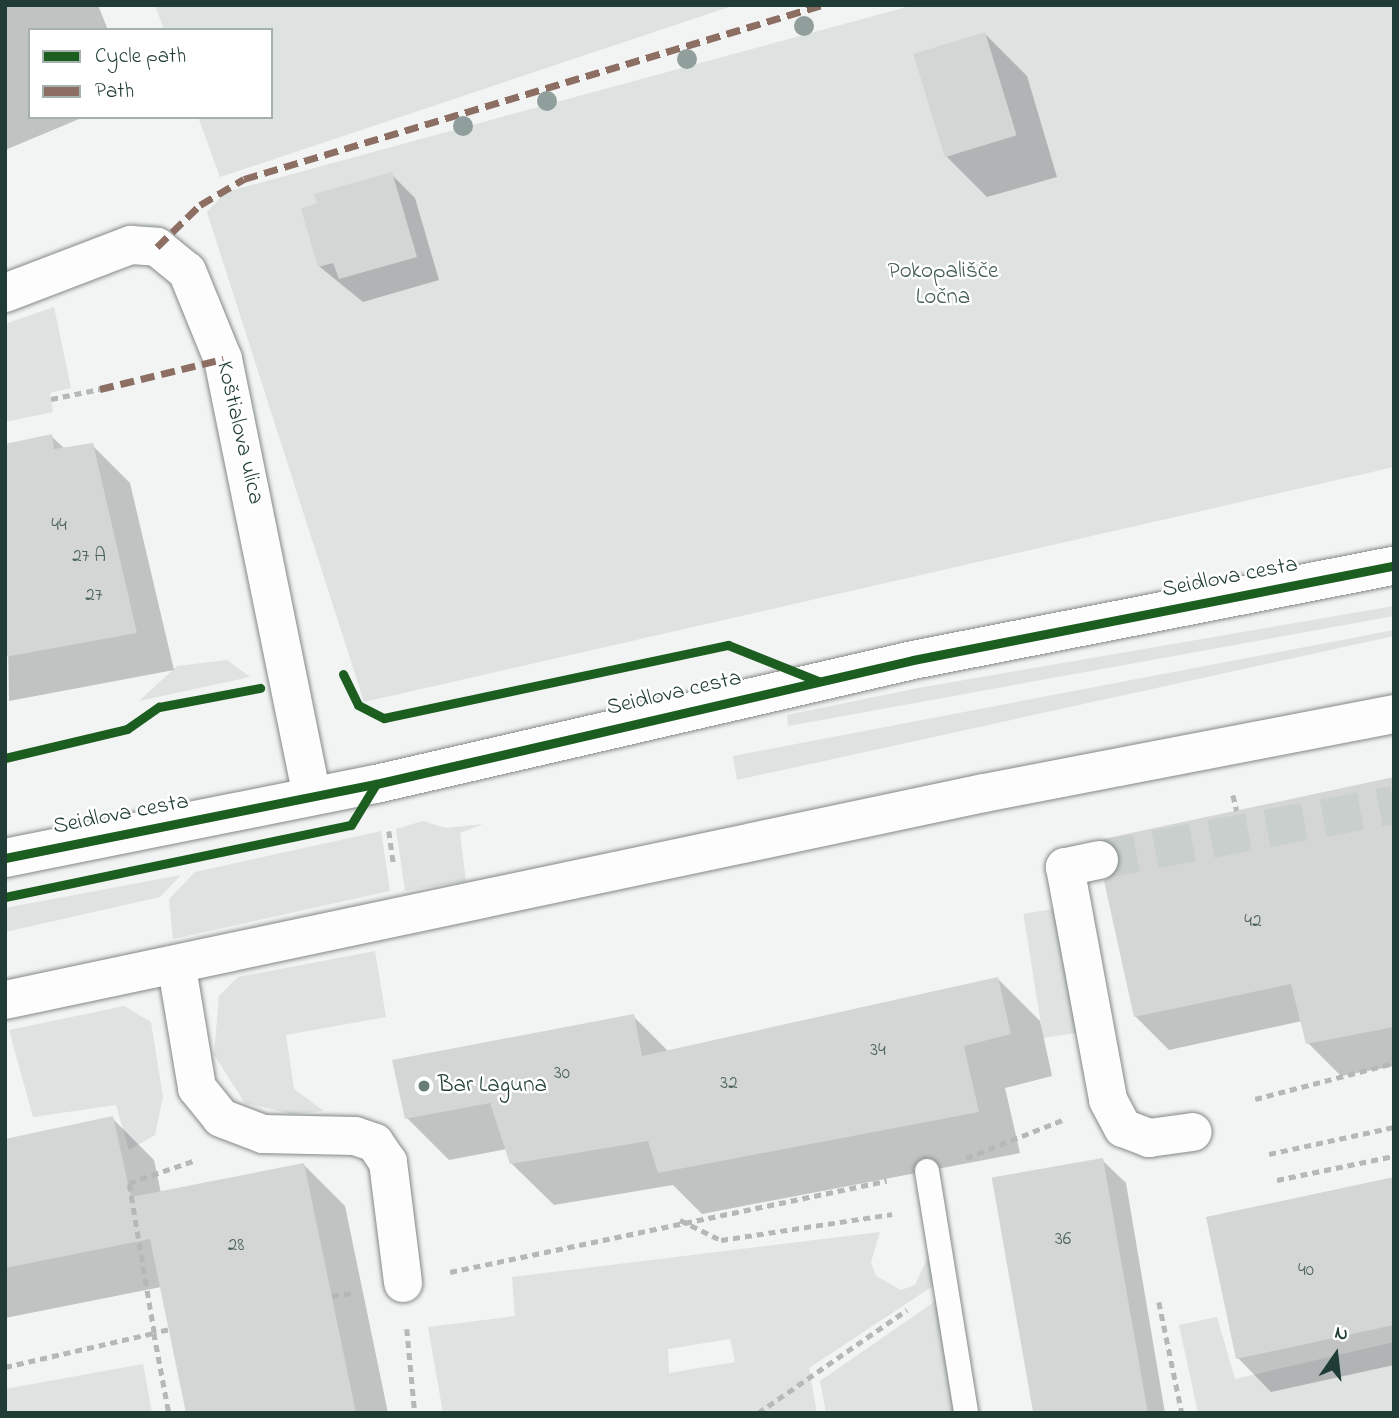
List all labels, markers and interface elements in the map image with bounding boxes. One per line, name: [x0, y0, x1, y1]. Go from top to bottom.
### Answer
legend: [28, 28, 273, 119]
text: Cycle path: [95, 42, 186, 72]
text: Path: [95, 77, 134, 107]
park label: Pokopališče Ločna: [888, 258, 998, 312]
street label: Koštialova ulica: [209, 359, 269, 507]
house number: 44: [51, 515, 67, 537]
house number: 27 A: [72, 546, 106, 568]
street label: Seidlova cesta: [1160, 551, 1300, 605]
house number: 27: [85, 585, 103, 607]
street label: Seidlova cesta: [604, 665, 744, 723]
street label: Seidlova cesta: [51, 788, 191, 842]
house number: 42: [1244, 911, 1262, 933]
house number: 34: [870, 1040, 886, 1062]
house number: 30: [554, 1063, 570, 1085]
place label: Bar Laguna: [438, 1072, 547, 1100]
house number: 32: [720, 1073, 738, 1095]
marker: Bar Laguna: [416, 1078, 432, 1094]
house number: 36: [1055, 1229, 1071, 1251]
house number: 28: [228, 1235, 244, 1257]
house number: 40: [1298, 1260, 1314, 1282]
text: N: [1332, 1319, 1351, 1349]
north arrow: [1301, 1320, 1371, 1390]

